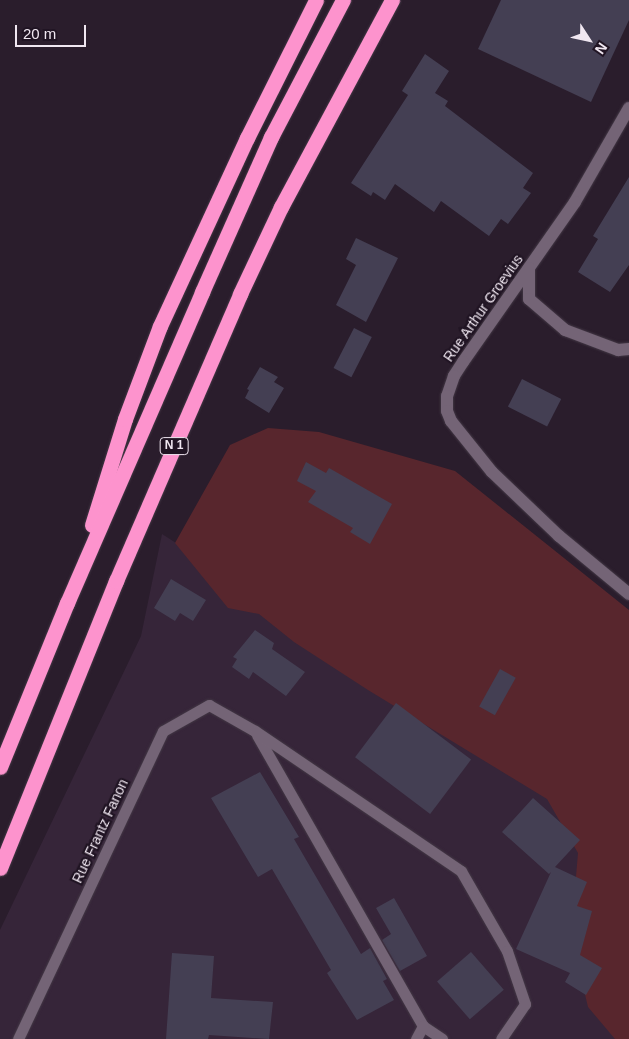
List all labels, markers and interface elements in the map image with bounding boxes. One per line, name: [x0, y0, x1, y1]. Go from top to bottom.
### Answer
scale bar: [18, 15, 89, 47]
north arrow: [564, 15, 614, 65]
text: 20 m: [23, 25, 56, 42]
text: N: [592, 40, 611, 57]
street label: Rue Arthur Groevius: [440, 251, 526, 365]
road number: N 1: [159, 436, 189, 456]
street label: Rue Frantz Fanon: [69, 776, 131, 886]

